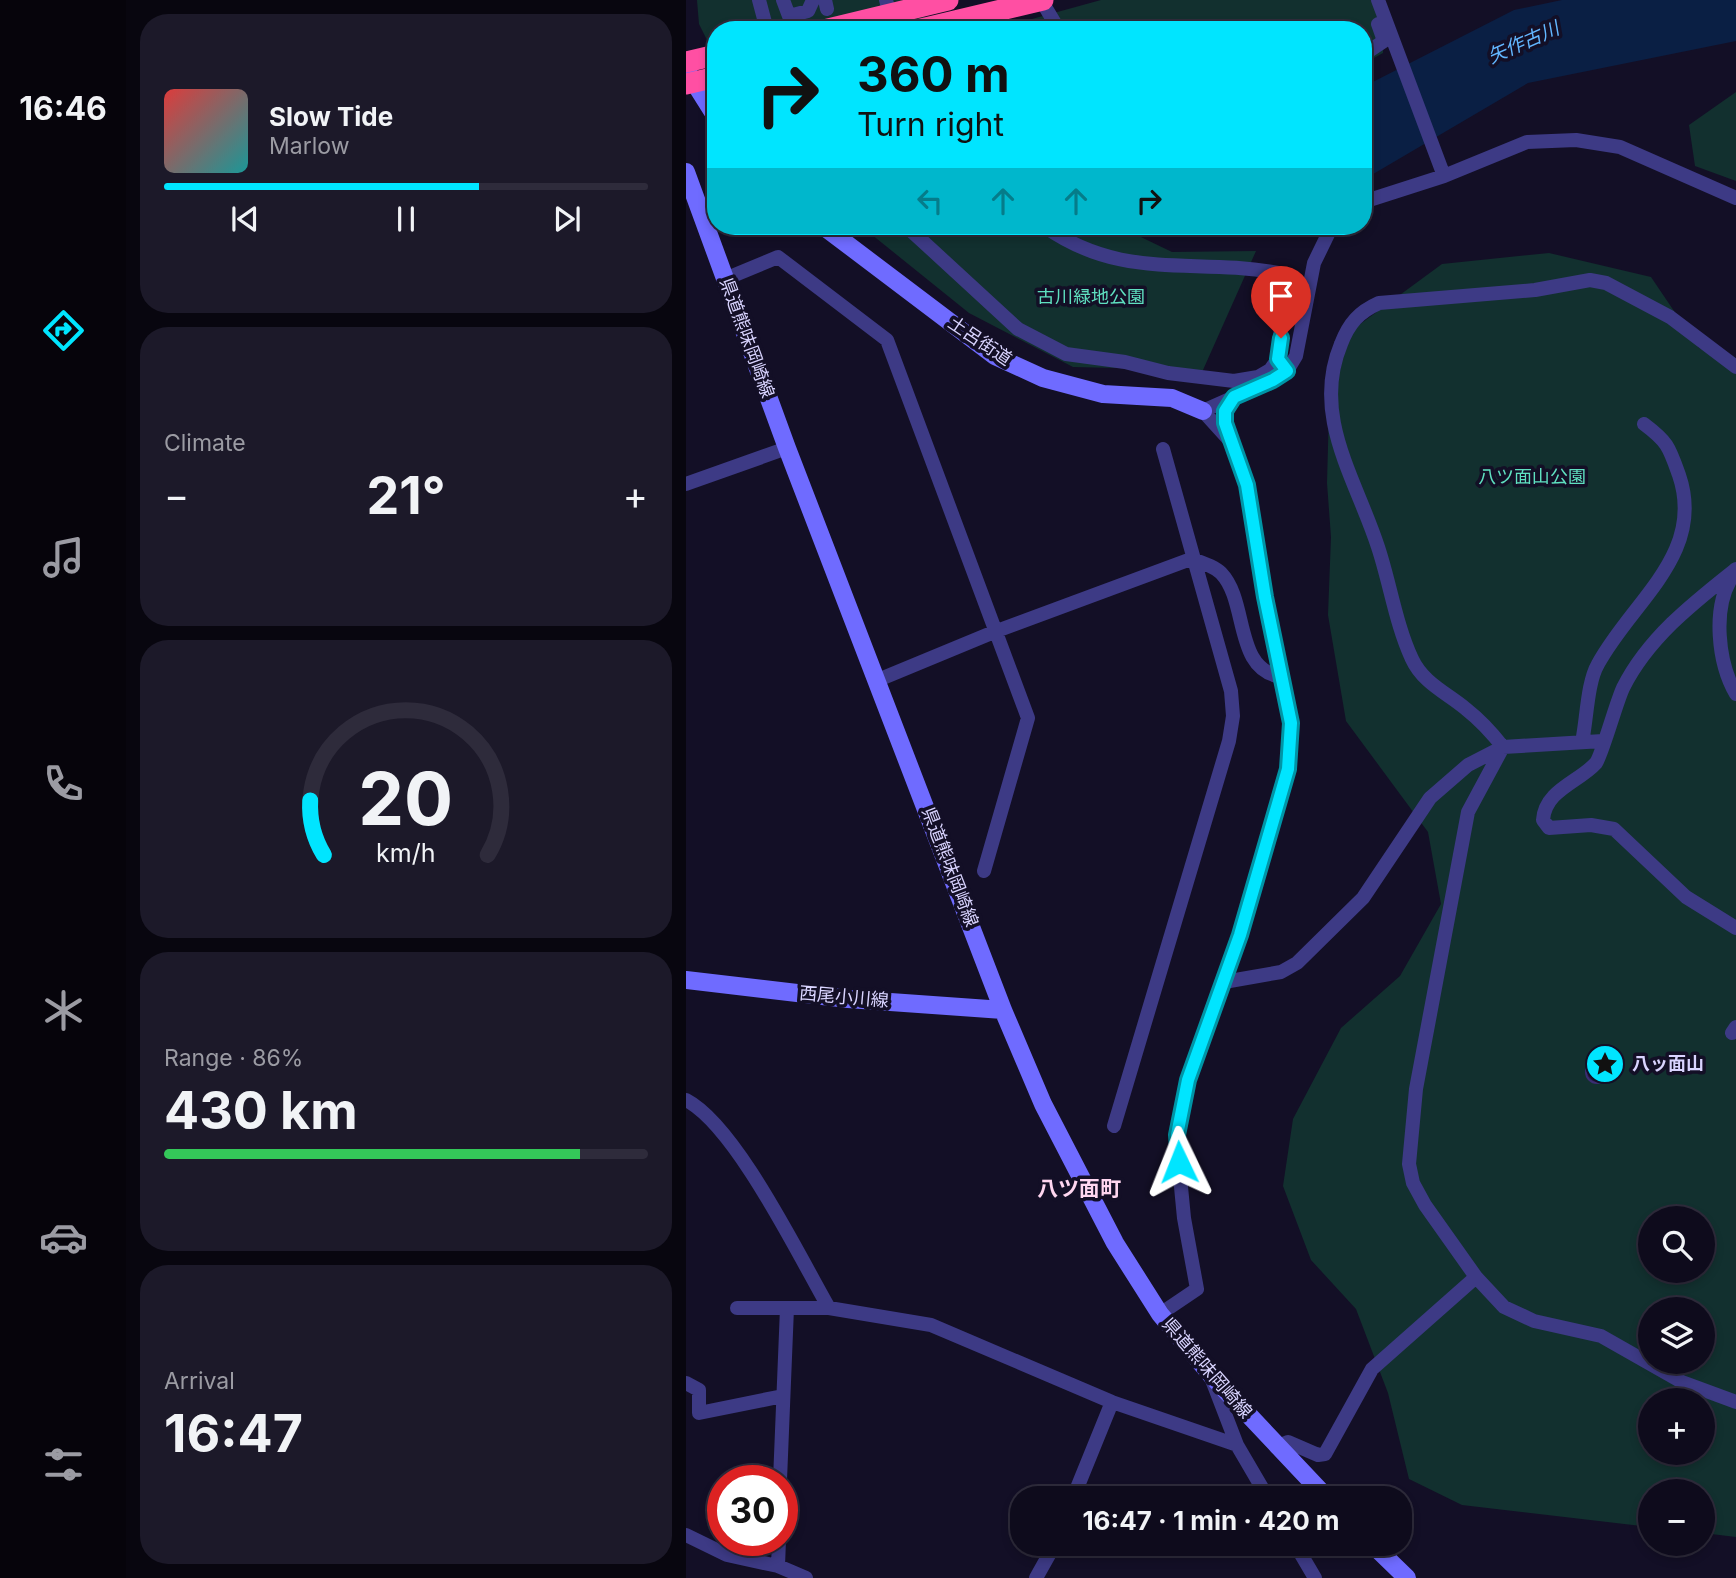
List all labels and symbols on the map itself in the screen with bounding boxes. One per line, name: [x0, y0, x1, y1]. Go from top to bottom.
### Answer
water label: 矢作古川: [1484, 16, 1564, 68]
pin: [1251, 266, 1311, 338]
street label: 県道熊味岡崎線: [716, 275, 779, 401]
park label: 古川緑地公園: [1037, 286, 1145, 307]
street label: 土呂街道: [945, 312, 1016, 369]
park label: 八ツ面山公園: [1478, 466, 1586, 487]
street label: 県道熊味岡崎線: [918, 804, 983, 929]
street label: 西尾小川線: [798, 982, 890, 1011]
place icon: 八ッ面山: [1584, 1043, 1626, 1085]
place label: 八ッ面山: [1632, 1053, 1704, 1074]
position arrow: [1142, 1125, 1216, 1199]
district label: 八ツ面町: [1037, 1176, 1121, 1201]
street label: 県道熊味岡崎線: [1158, 1313, 1257, 1422]
speed limit sign: 30: [707, 1465, 798, 1556]

